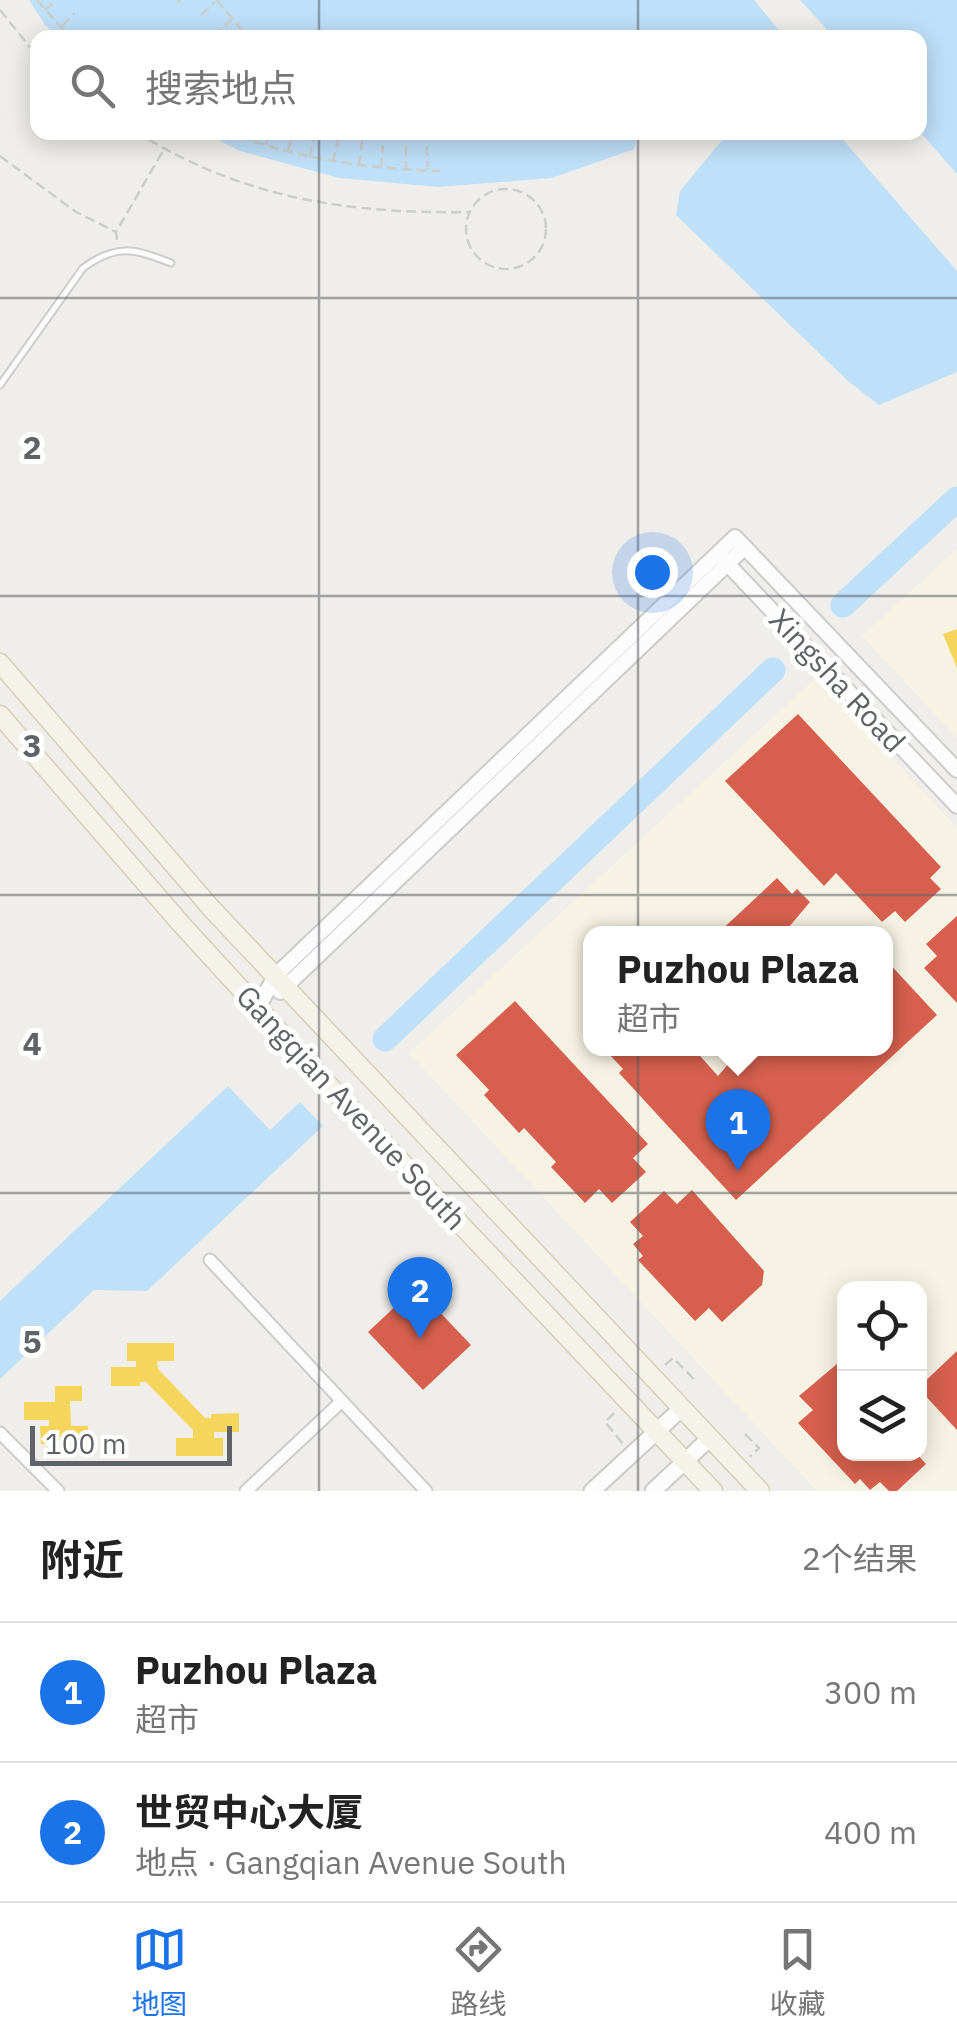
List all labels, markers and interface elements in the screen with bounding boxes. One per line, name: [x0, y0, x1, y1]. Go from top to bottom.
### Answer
search box: [30, 30, 927, 140]
icon: search: [65, 58, 120, 113]
text: 搜索地点: [145, 63, 297, 112]
text: 2: [22, 426, 42, 468]
your location: [627, 547, 678, 598]
street label: Xingsha Road: [762, 600, 914, 760]
text: 3: [22, 724, 42, 766]
popup: [583, 926, 893, 1056]
text: Puzhou Plaza: [617, 944, 859, 993]
street label: Gangqian Avenue South: [228, 976, 476, 1238]
text: 超市: [617, 997, 681, 1039]
text: 4: [22, 1022, 42, 1064]
pin: 1: [706, 1088, 770, 1171]
pin: 2: [388, 1256, 452, 1339]
map controls: [837, 1281, 927, 1461]
button: locate: [837, 1281, 927, 1371]
text: 5: [22, 1320, 42, 1362]
button: layers: [837, 1371, 927, 1461]
scale bar: [30, 1421, 232, 1466]
text: 100 m: [45, 1425, 126, 1462]
text: 附近: [40, 1532, 124, 1587]
text: 2个结果: [802, 1537, 917, 1579]
text: Puzhou Plaza: [135, 1645, 377, 1694]
text: 1: [63, 1671, 82, 1713]
text: 300 m: [824, 1671, 917, 1713]
text: 超市: [135, 1698, 199, 1740]
text: 世贸中心大厦: [135, 1787, 363, 1836]
text: 2: [63, 1811, 82, 1853]
text: 400 m: [824, 1811, 917, 1853]
text: 地点 · Gangqian Avenue South: [135, 1841, 567, 1883]
tab: 地图: [131, 1922, 188, 2022]
tab: 路线: [450, 1922, 507, 2022]
tab: 收藏: [769, 1922, 826, 2022]

